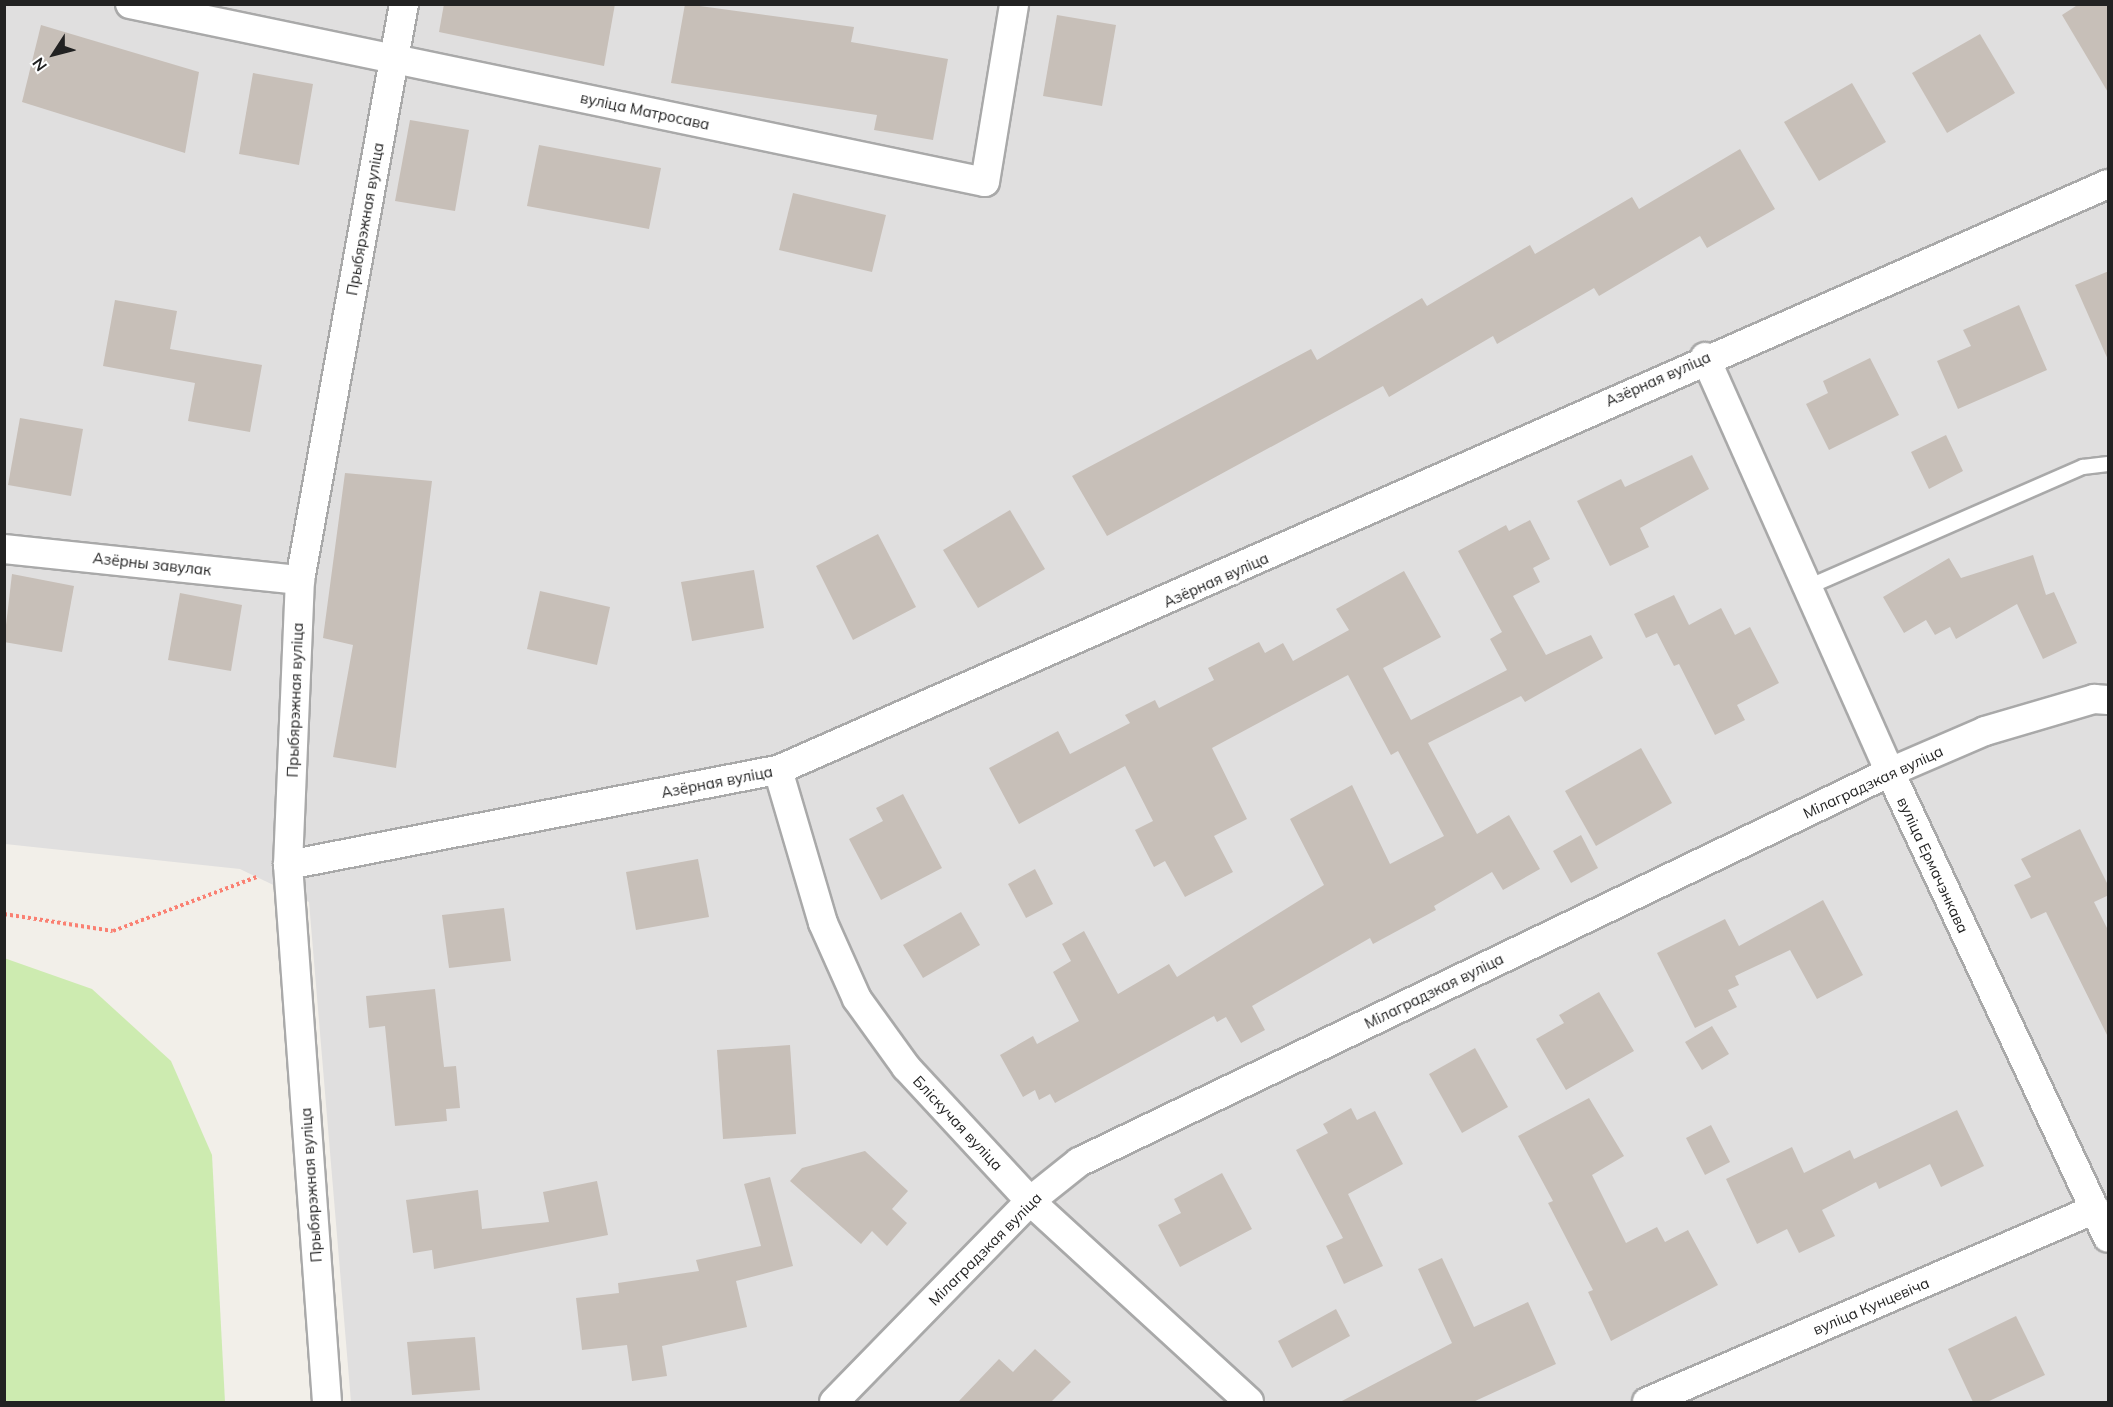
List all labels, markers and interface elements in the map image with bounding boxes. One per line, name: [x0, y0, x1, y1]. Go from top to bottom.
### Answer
north arrow: [24, 24, 84, 84]
text: N: [28, 54, 51, 75]
street label: вуліца Матросава: [579, 89, 711, 133]
street label: Прыбярэжная вуліца: [343, 141, 387, 297]
street label: Азёрная вуліца: [1603, 348, 1713, 410]
street label: Азёрны завулак: [92, 549, 212, 579]
street label: Азёрная вуліца: [1161, 549, 1271, 611]
street label: Прыбярэжная вуліца: [283, 622, 307, 778]
street label: Мілаградзкая вуліца: [1800, 742, 1946, 822]
street label: Азёрная вуліца: [660, 762, 774, 802]
street label: вуліца Ермачэнкава: [1894, 794, 1972, 936]
street label: Мілаградзкая вуліца: [1362, 949, 1506, 1033]
street label: Бліскучая вуліца: [909, 1072, 1007, 1174]
street label: Прыбярэжная вуліца: [297, 1107, 325, 1263]
street label: Мілаградзкая вуліца: [925, 1189, 1045, 1309]
street label: вуліца Кунцевіча: [1810, 1273, 1932, 1339]

